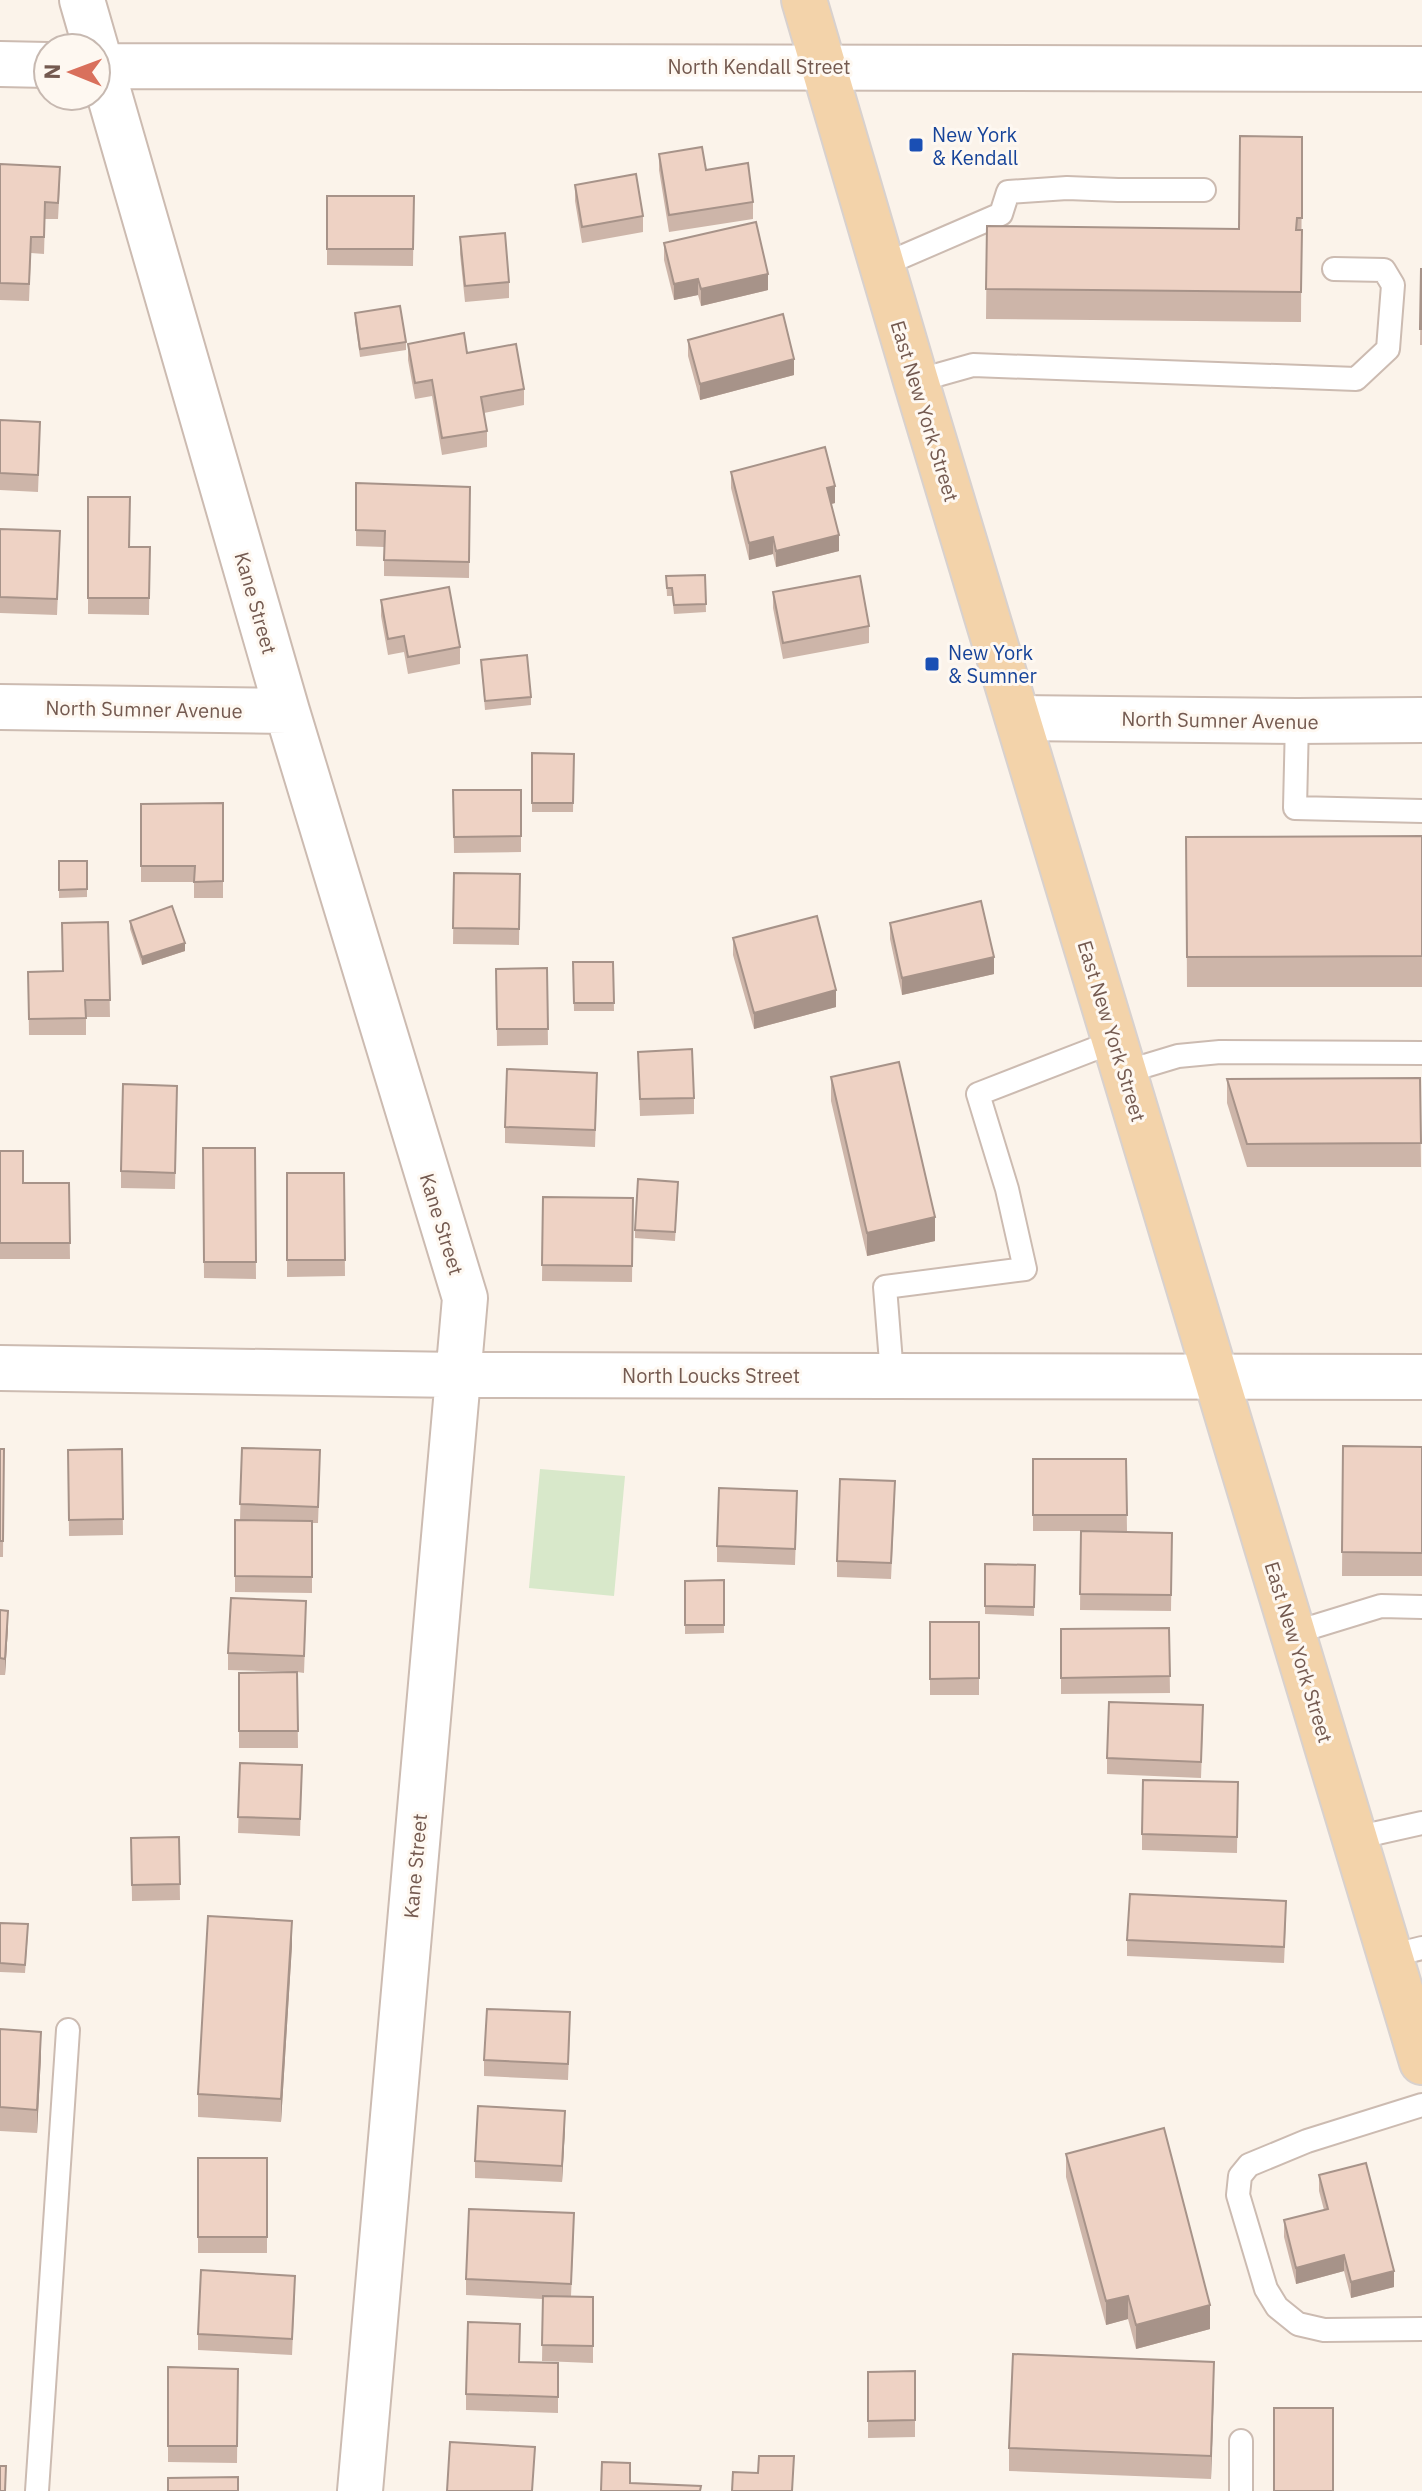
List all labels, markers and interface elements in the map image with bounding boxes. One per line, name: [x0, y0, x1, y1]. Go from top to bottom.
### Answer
north arrow: [32, 32, 112, 112]
street label: North Kendall Street: [667, 53, 851, 80]
text: N: [37, 63, 66, 80]
place label: New York & Kendall: [932, 121, 1018, 171]
marker: New York & Kendall: [907, 136, 925, 154]
street label: East New York Street: [885, 317, 965, 505]
street label: Kane Street: [229, 549, 283, 657]
place label: New York & Sumner: [948, 639, 1037, 689]
marker: New York & Sumner: [923, 655, 941, 673]
street label: North Sumner Avenue: [45, 694, 243, 724]
street label: North Sumner Avenue: [1121, 705, 1319, 735]
street label: East New York Street: [1072, 937, 1152, 1125]
street label: Kane Street: [414, 1170, 470, 1278]
street label: North Loucks Street: [622, 1362, 800, 1389]
street label: East New York Street: [1259, 1558, 1339, 1746]
street label: Kane Street: [397, 1813, 433, 1919]

